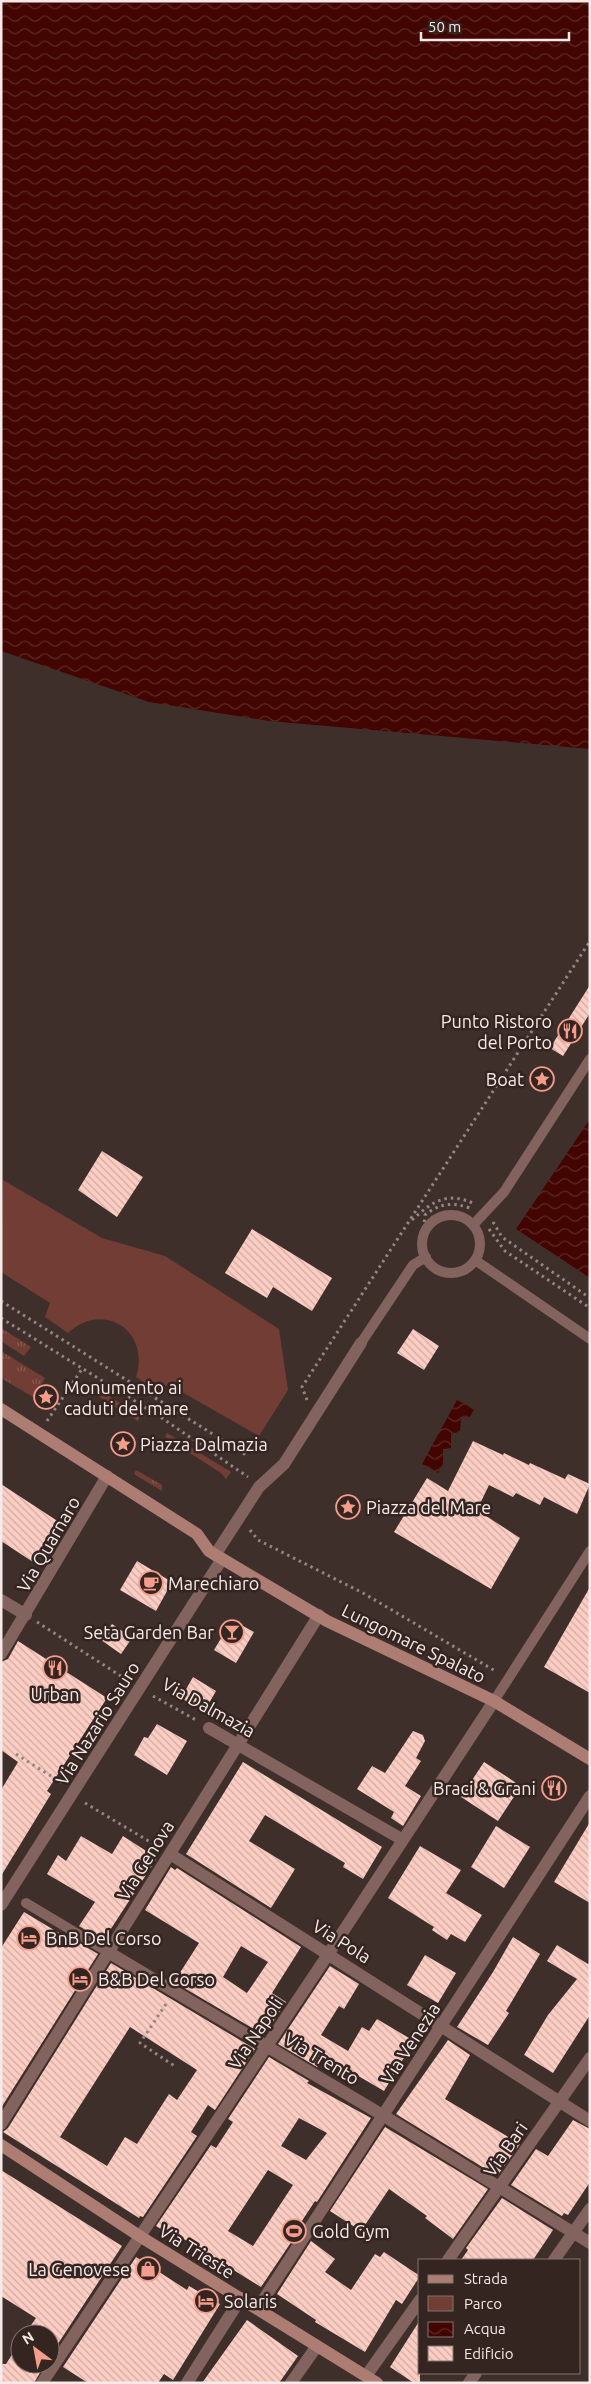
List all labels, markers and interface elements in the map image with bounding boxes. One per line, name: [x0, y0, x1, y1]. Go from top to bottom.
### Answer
scale bar: [421, 10, 568, 42]
text: 50 m: [428, 18, 461, 35]
place label: Punto Ristoro del Porto: [441, 1011, 552, 1052]
restaurant icon: Punto Ristoro del Porto: [557, 1018, 583, 1044]
place icon: Boat: [529, 1066, 555, 1092]
place label: Boat: [486, 1069, 524, 1089]
place label: Monumento ai caduti del mare: [64, 1377, 189, 1418]
place icon: Monumento ai caduti del mare: [33, 1384, 59, 1410]
place icon: Piazza Dalmazia: [110, 1431, 136, 1457]
place label: Piazza Dalmazia: [140, 1434, 268, 1454]
street label: Via Quarnaro: [13, 1493, 84, 1596]
place icon: Piazza del Mare: [335, 1494, 361, 1520]
place label: Piazza del Mare: [366, 1497, 491, 1517]
cafe icon: Marechiaro: [138, 1570, 164, 1596]
place label: Marechiaro: [168, 1573, 259, 1593]
street label: Lungomare Spalato: [339, 1600, 489, 1686]
bar icon: Seta Garden Bar: [219, 1619, 245, 1645]
place label: Seta Garden Bar: [84, 1622, 214, 1642]
restaurant icon: Urban: [42, 1655, 68, 1681]
street label: Via Nazario Sauro: [51, 1658, 143, 1788]
street label: Via Dalmazia: [159, 1673, 259, 1741]
place label: Urban: [30, 1684, 80, 1704]
restaurant icon: Braci & Grani: [541, 1775, 567, 1801]
place label: Braci & Grani: [433, 1778, 536, 1798]
street label: Via Genova: [113, 1816, 177, 1904]
street label: Via Pola: [309, 1915, 375, 1967]
hotel icon: BnB Del Corso: [16, 1925, 42, 1951]
place label: BnB Del Corso: [46, 1928, 161, 1948]
hotel icon: B&B Del Corso: [67, 1966, 93, 1992]
place label: B&B Del Corso: [98, 1969, 215, 1989]
street label: Via Napoli: [224, 1993, 286, 2073]
street label: Via Venezia: [376, 1999, 444, 2087]
street label: Via Trento: [281, 2028, 363, 2088]
street label: Via Bari: [479, 2118, 531, 2180]
sports icon: Gold Gym: [281, 2218, 307, 2244]
street label: Via Trieste: [156, 2220, 238, 2282]
place label: Gold Gym: [312, 2221, 390, 2241]
shop icon: La Genovese: [135, 2256, 161, 2282]
place label: La Genovese: [28, 2259, 130, 2279]
legend: [418, 2259, 581, 2374]
text: Strada: [464, 2270, 508, 2287]
hotel icon: Solaris: [193, 2288, 219, 2314]
place label: Solaris: [224, 2291, 277, 2311]
text: Parco: [464, 2295, 502, 2312]
text: Acqua: [464, 2320, 506, 2337]
north arrow: [10, 2324, 60, 2374]
text: N: [19, 2328, 37, 2348]
text: Edificio: [464, 2345, 513, 2362]

